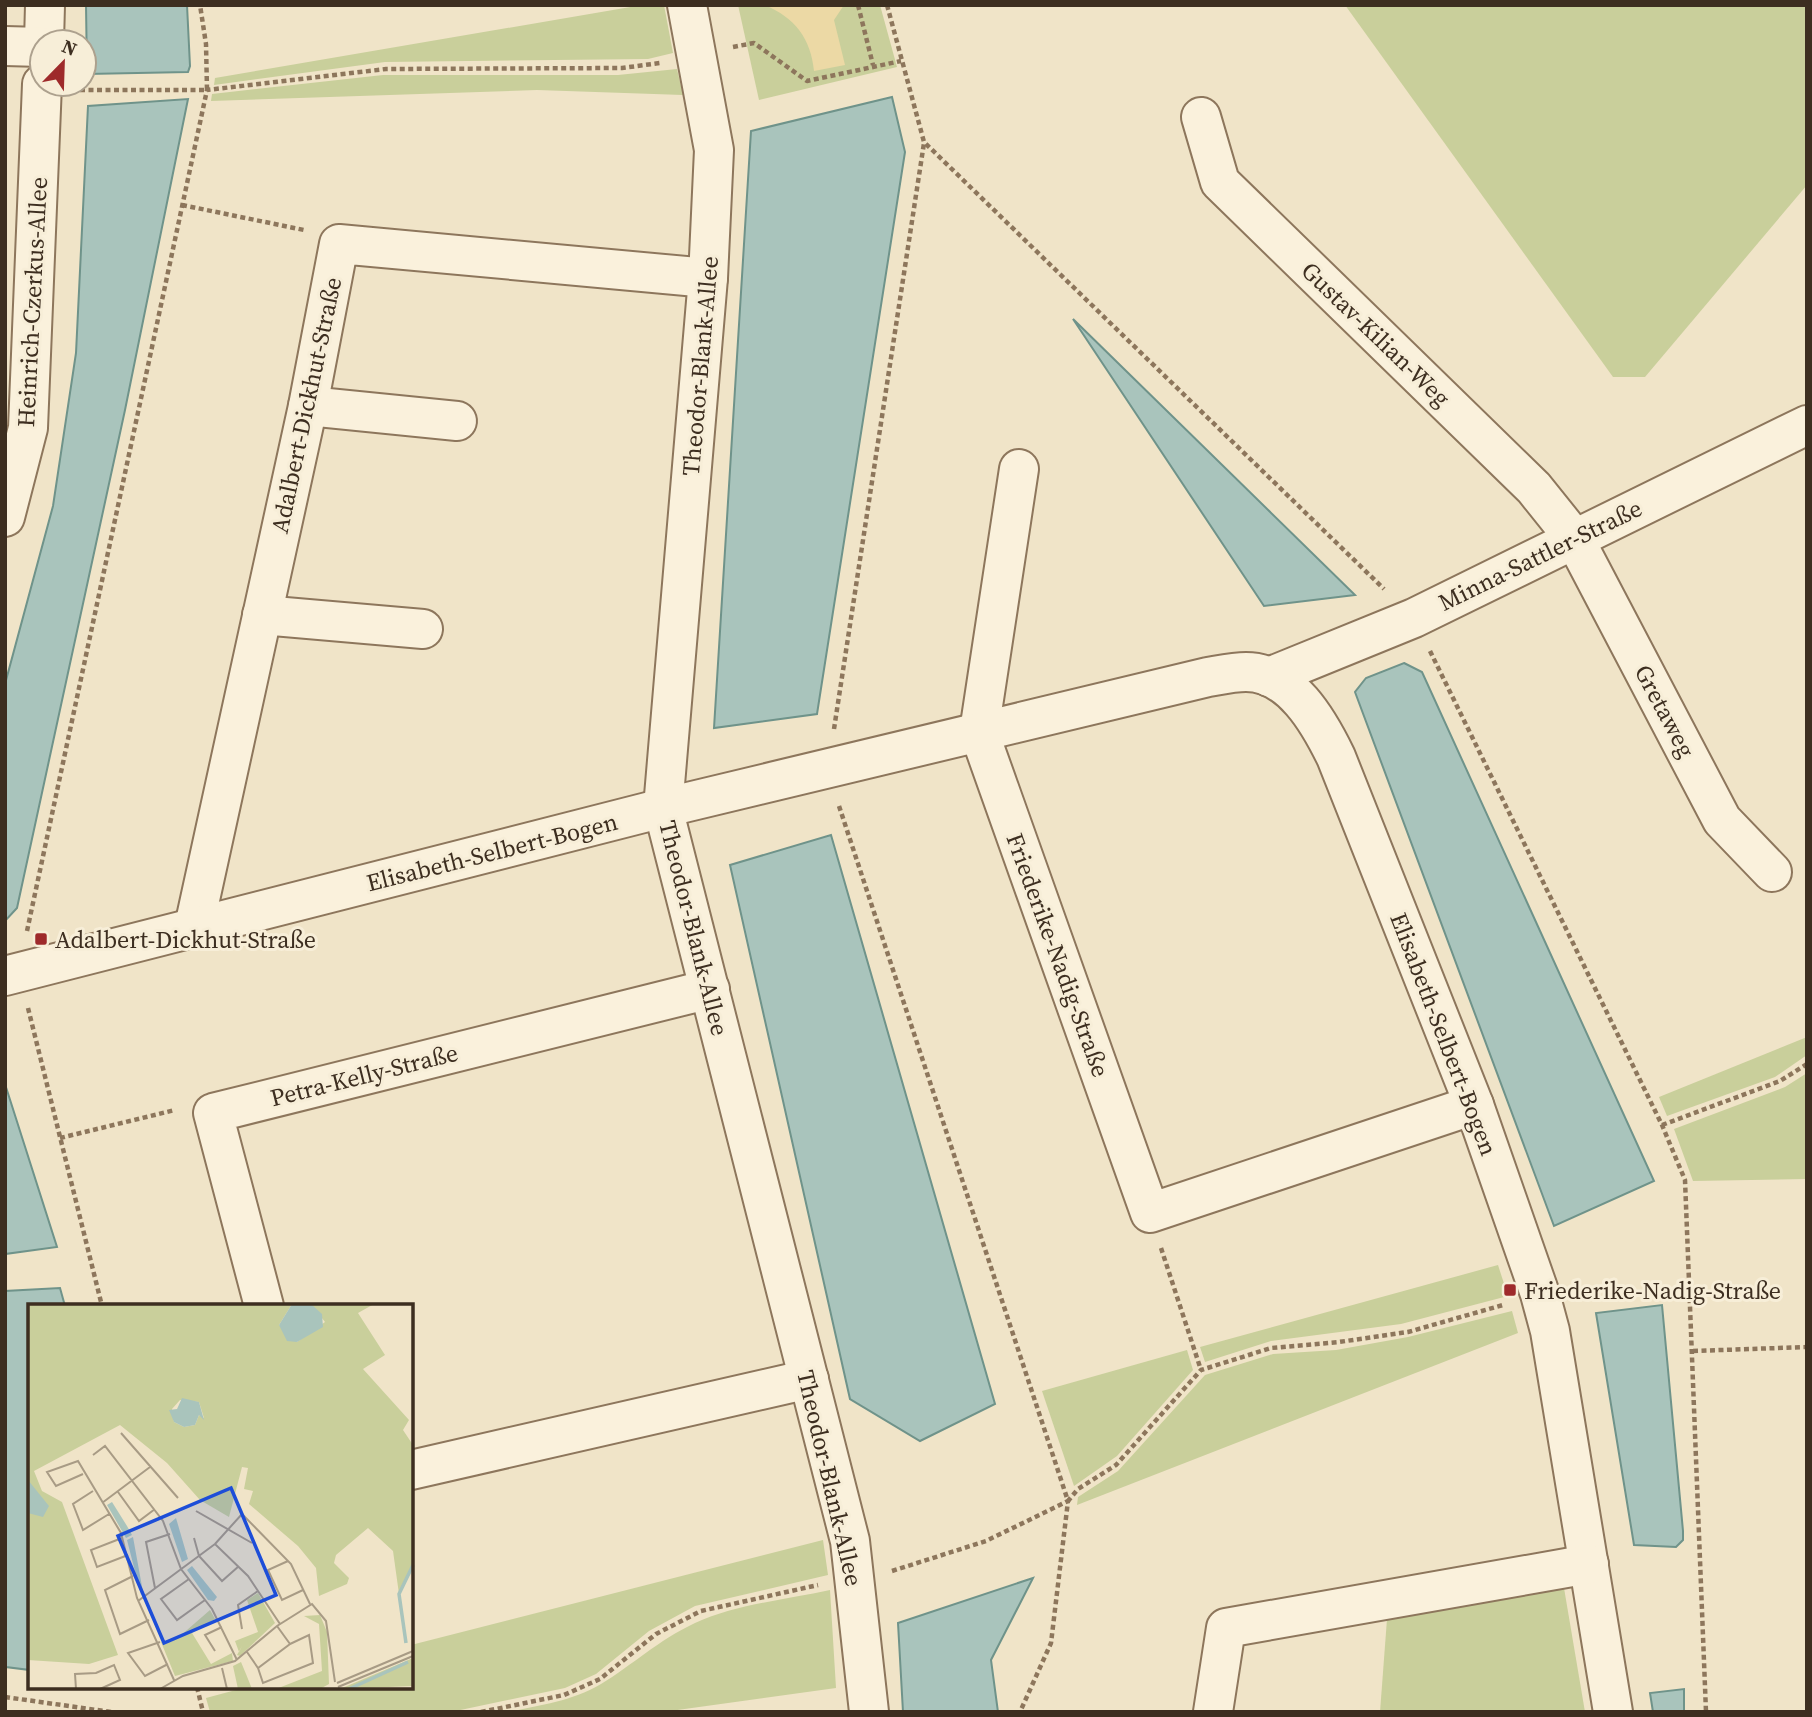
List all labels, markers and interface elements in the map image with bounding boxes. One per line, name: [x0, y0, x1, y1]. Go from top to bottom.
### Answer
north arrow: [28, 28, 98, 98]
text: N: [58, 33, 81, 62]
street label: Heinrich-Czerkus-Allee: [9, 176, 55, 428]
street label: Gustav-Kilian-Weg: [1294, 254, 1458, 414]
street label: Theodor-Blank-Allee: [674, 255, 726, 477]
street label: Adalbert-Dickhut-Straße: [263, 274, 349, 536]
street label: Minna-Sattler-Straße: [1433, 491, 1647, 619]
street label: Gretaweg: [1627, 659, 1703, 763]
street label: Elisabeth-Selbert-Bogen: [363, 805, 621, 899]
street label: Theodor-Blank-Allee: [651, 817, 737, 1039]
street label: Friederike-Nadig-Straße: [999, 829, 1117, 1081]
street label: Elisabeth-Selbert-Bogen: [1382, 908, 1506, 1160]
place label: Adalbert-Dickhut-Straße: [55, 923, 316, 956]
marker: Adalbert-Dickhut-Straße: [33, 931, 49, 947]
street label: Petra-Kelly-Straße: [267, 1036, 461, 1114]
place label: Friederike-Nadig-Straße: [1524, 1274, 1781, 1307]
marker: Friederike-Nadig-Straße: [1502, 1282, 1518, 1298]
inset map: [28, 1304, 413, 1689]
street label: Theodor-Blank-Allee: [789, 1367, 871, 1589]

